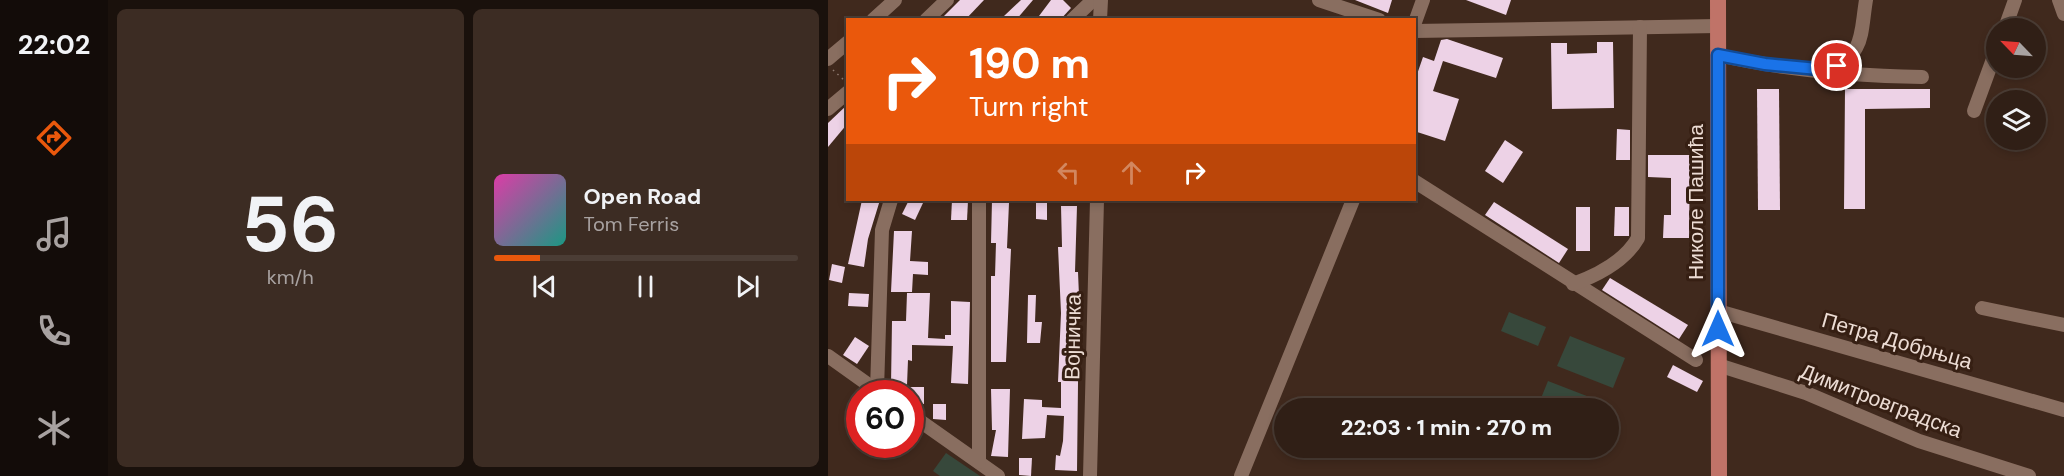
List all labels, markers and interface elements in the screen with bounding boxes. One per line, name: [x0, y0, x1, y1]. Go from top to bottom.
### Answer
north arrow: [1986, 18, 2046, 78]
map controls: [1986, 18, 2046, 150]
text: 22:02: [18, 27, 90, 62]
text: 190 m: [969, 36, 1090, 91]
pin: [1811, 40, 1862, 91]
icon: right: [870, 42, 948, 120]
icon: arrive: [1820, 49, 1853, 82]
text: Turn right: [969, 89, 1089, 124]
button: layers: [1986, 90, 2046, 150]
icon: directions: [33, 117, 75, 159]
street label: Николе Пашића: [1682, 124, 1710, 280]
icon: left: [1052, 156, 1085, 189]
icon: ahead: [1115, 156, 1148, 189]
icon: right: [1178, 156, 1211, 189]
text: 56: [241, 174, 339, 275]
text: Open Road: [584, 182, 701, 211]
text: Tom Ferris: [584, 211, 679, 237]
icon: music: [33, 213, 75, 255]
text: km/h: [267, 264, 314, 290]
icon: previous: [528, 270, 561, 303]
icon: pause: [629, 270, 662, 303]
icon: next: [731, 270, 764, 303]
street label: Војничка: [1058, 293, 1088, 380]
position arrow: [1686, 297, 1750, 361]
street label: Петра Добрњца: [1819, 306, 1976, 376]
icon: phone: [33, 310, 75, 352]
street label: Димитровградска: [1796, 357, 1966, 445]
speed limit sign: 60: [846, 380, 924, 458]
icon: climate: [33, 407, 75, 449]
text: 22:03 · 1 min · 270 m: [1341, 413, 1552, 442]

